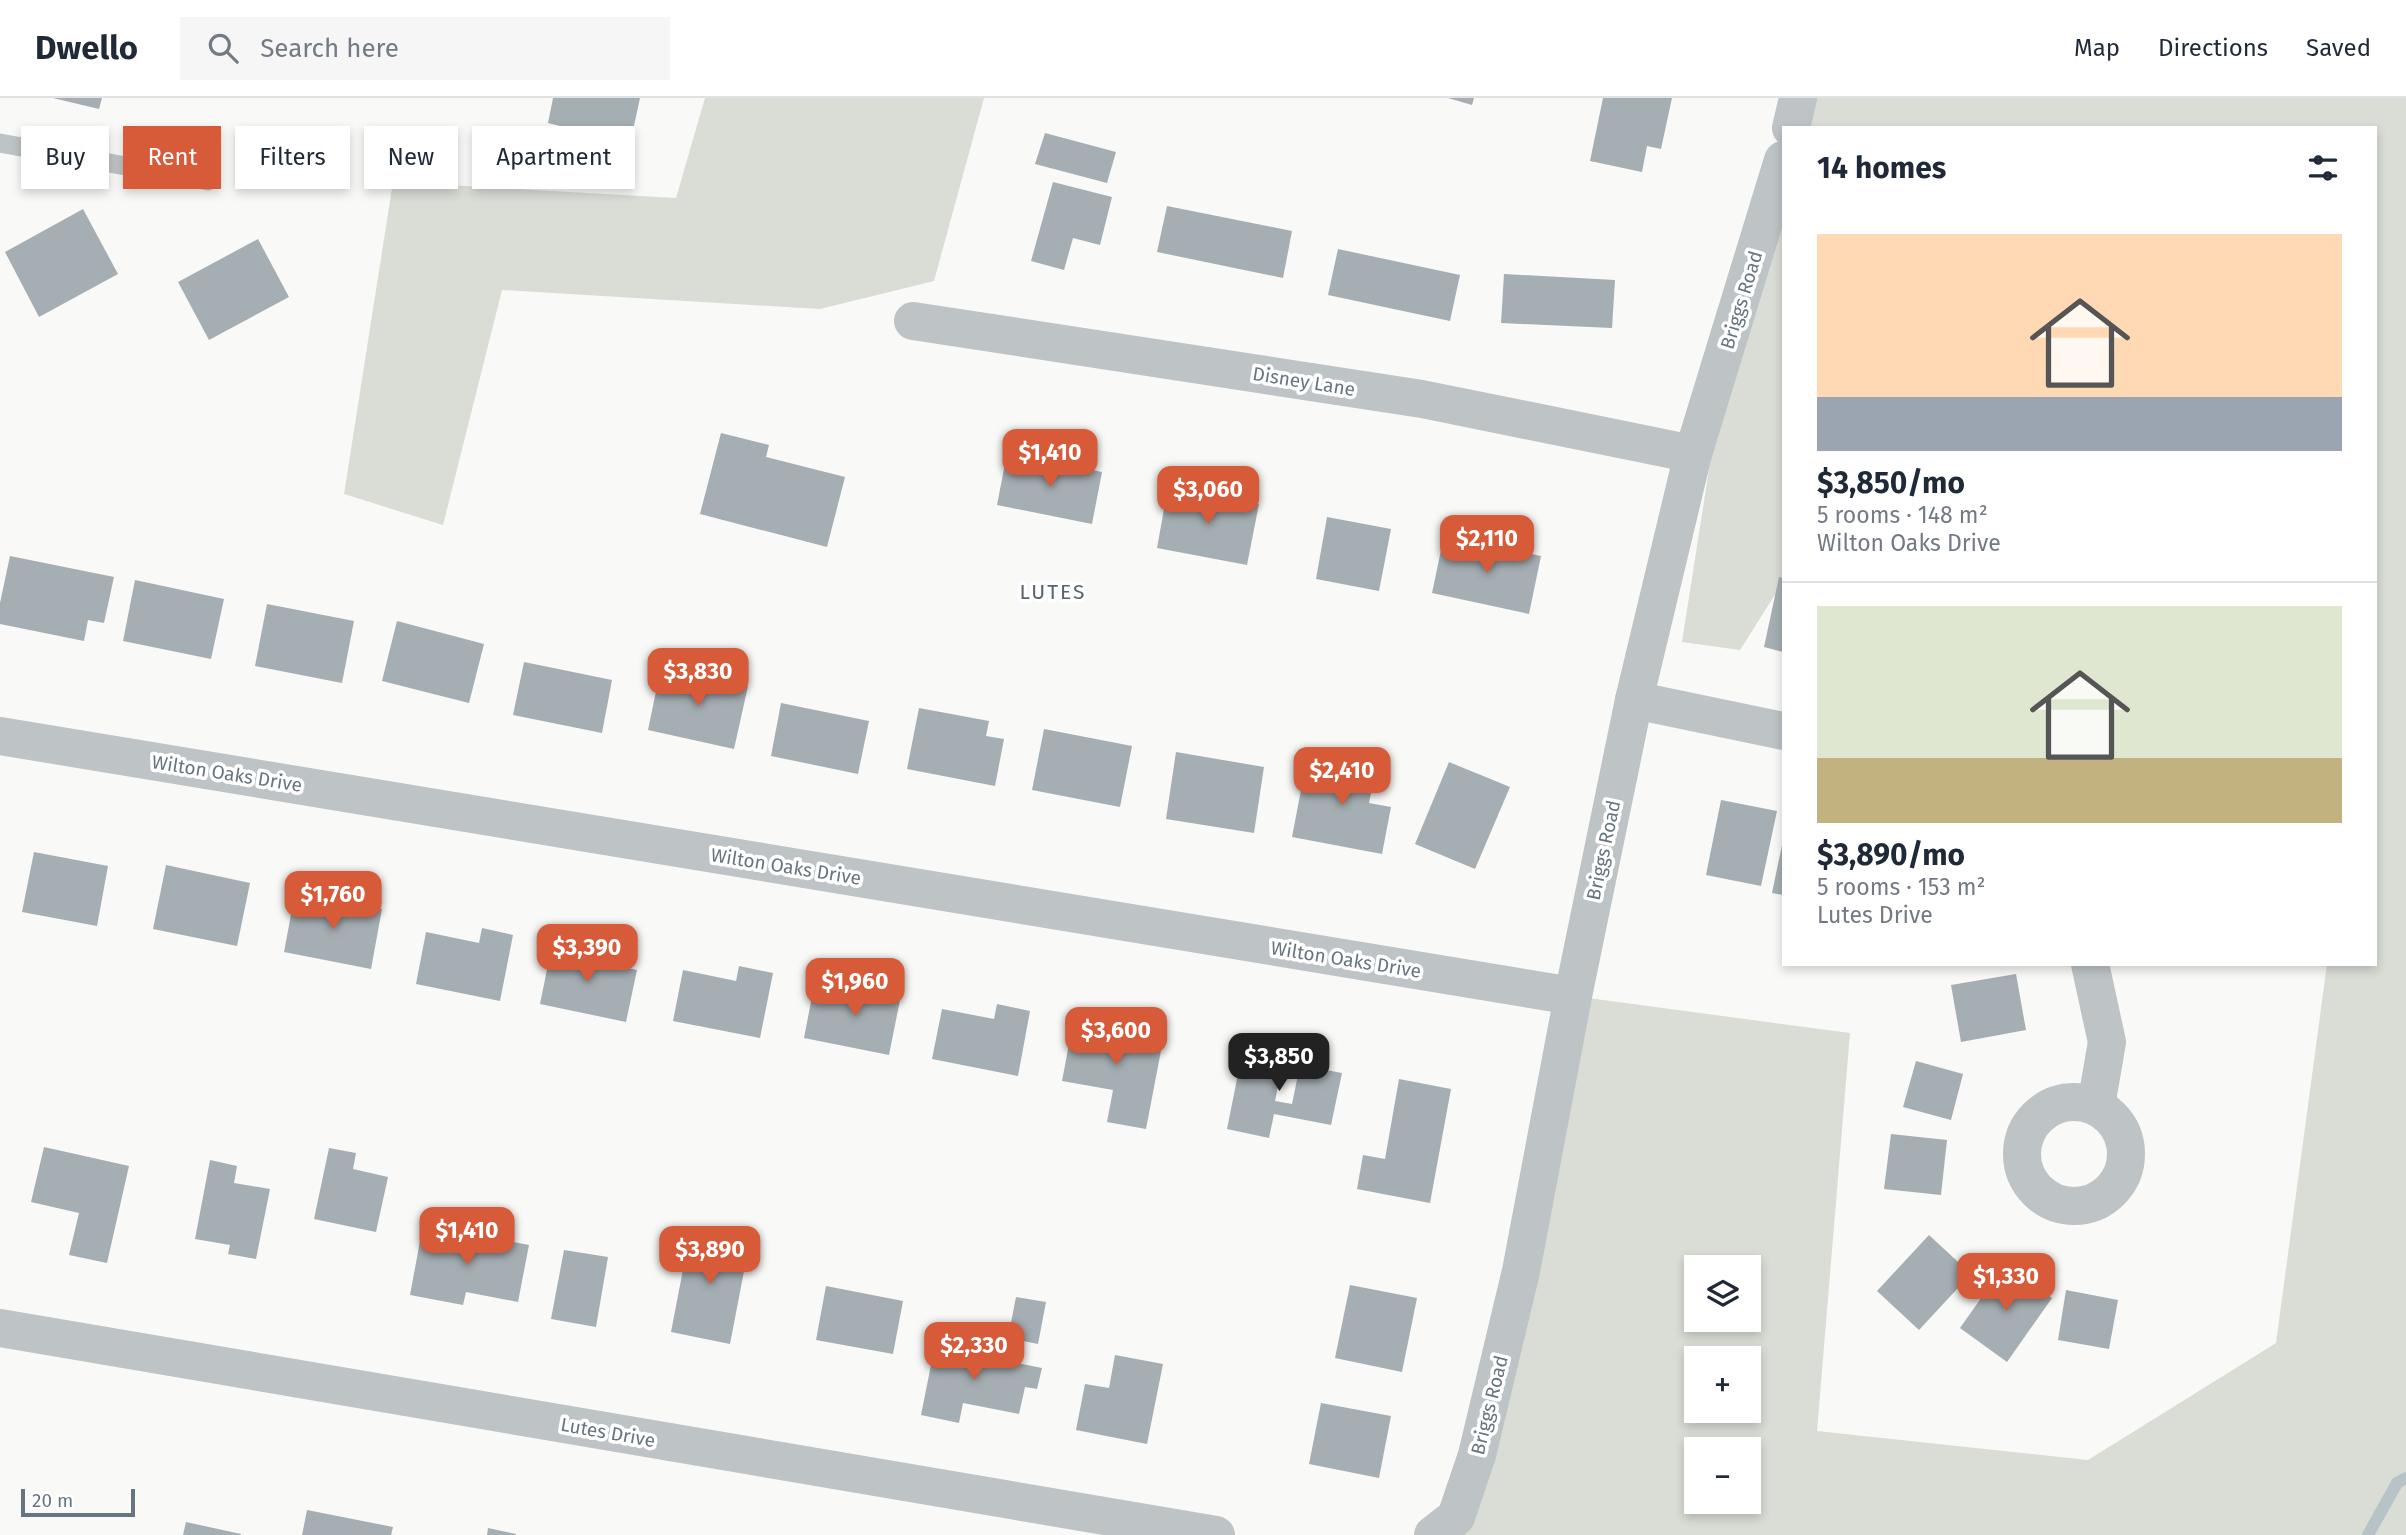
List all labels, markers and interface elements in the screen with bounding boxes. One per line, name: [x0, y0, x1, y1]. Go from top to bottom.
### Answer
search box: [180, 17, 670, 80]
text: Dwello: [35, 28, 138, 68]
icon: search: [204, 29, 242, 67]
text: Search here: [260, 33, 399, 64]
text: Map: [2074, 34, 2120, 62]
text: Directions: [2158, 34, 2268, 62]
text: Saved: [2306, 34, 2371, 62]
chip: Buy: [21, 126, 109, 189]
chip: Rent: [123, 126, 221, 189]
chip: Filters: [235, 126, 350, 189]
chip: New: [364, 126, 458, 189]
chip: Apartment: [472, 126, 635, 189]
icon: filters: [2304, 149, 2342, 187]
text: 14 homes: [1817, 150, 1946, 186]
street label: Briggs Road: [1716, 248, 1767, 352]
icon: home: [2017, 280, 2143, 406]
street label: Disney Lane: [1251, 362, 1357, 401]
pin: $1,410: [993, 430, 1107, 489]
text: $1,410: [1019, 438, 1081, 466]
text: $3,850/mo: [1817, 465, 1965, 501]
pin: $3,060: [1151, 466, 1265, 526]
text: $3,060: [1173, 475, 1243, 503]
text: 5 rooms · 148 m²: [1817, 501, 1988, 529]
pin: $2,110: [1430, 516, 1544, 575]
text: $2,110: [1456, 524, 1518, 552]
text: Wilton Oaks Drive: [1817, 529, 2001, 557]
district label: LUTES: [1019, 579, 1087, 605]
pin: $3,830: [641, 648, 755, 708]
icon: home: [2017, 652, 2143, 778]
text: $3,830: [664, 657, 732, 685]
pin: $2,410: [1285, 748, 1399, 807]
street label: Wilton Oaks Drive: [150, 750, 304, 797]
text: $2,410: [1310, 756, 1374, 784]
street label: Briggs Road: [1582, 798, 1625, 902]
text: $3,890/mo: [1817, 837, 1965, 873]
street label: Wilton Oaks Drive: [709, 843, 863, 890]
pin: $1,760: [276, 872, 390, 931]
text: 5 rooms · 153 m²: [1817, 873, 1986, 901]
text: $1,760: [301, 880, 365, 908]
text: Lutes Drive: [1817, 901, 1933, 929]
pin: $3,390: [530, 924, 644, 984]
text: $3,390: [553, 933, 621, 961]
street label: Wilton Oaks Drive: [1269, 936, 1423, 983]
pin: $1,960: [798, 958, 912, 1018]
text: $1,960: [822, 967, 888, 995]
pin: $3,600: [1059, 1007, 1173, 1067]
text: $3,600: [1081, 1016, 1151, 1044]
pin: $3,850: [1222, 1034, 1336, 1093]
text: $3,850: [1244, 1042, 1314, 1070]
pin: $1,410: [410, 1208, 524, 1267]
text: $1,410: [436, 1216, 498, 1244]
pin: $3,890: [653, 1226, 767, 1286]
text: $3,890: [675, 1235, 745, 1263]
pin: $1,330: [1949, 1254, 2063, 1313]
map controls: [1684, 1255, 1761, 1514]
button: layers: [1684, 1255, 1761, 1332]
text: $1,330: [1973, 1262, 2039, 1290]
pin: $2,330: [917, 1322, 1031, 1382]
text: $2,330: [940, 1331, 1008, 1359]
button: +: [1684, 1346, 1761, 1423]
street label: Briggs Road: [1466, 1353, 1513, 1457]
street label: Lutes Drive: [559, 1413, 657, 1452]
button: −: [1684, 1437, 1761, 1514]
scale bar: [21, 1486, 135, 1518]
text: 20 m: [32, 1489, 73, 1512]

